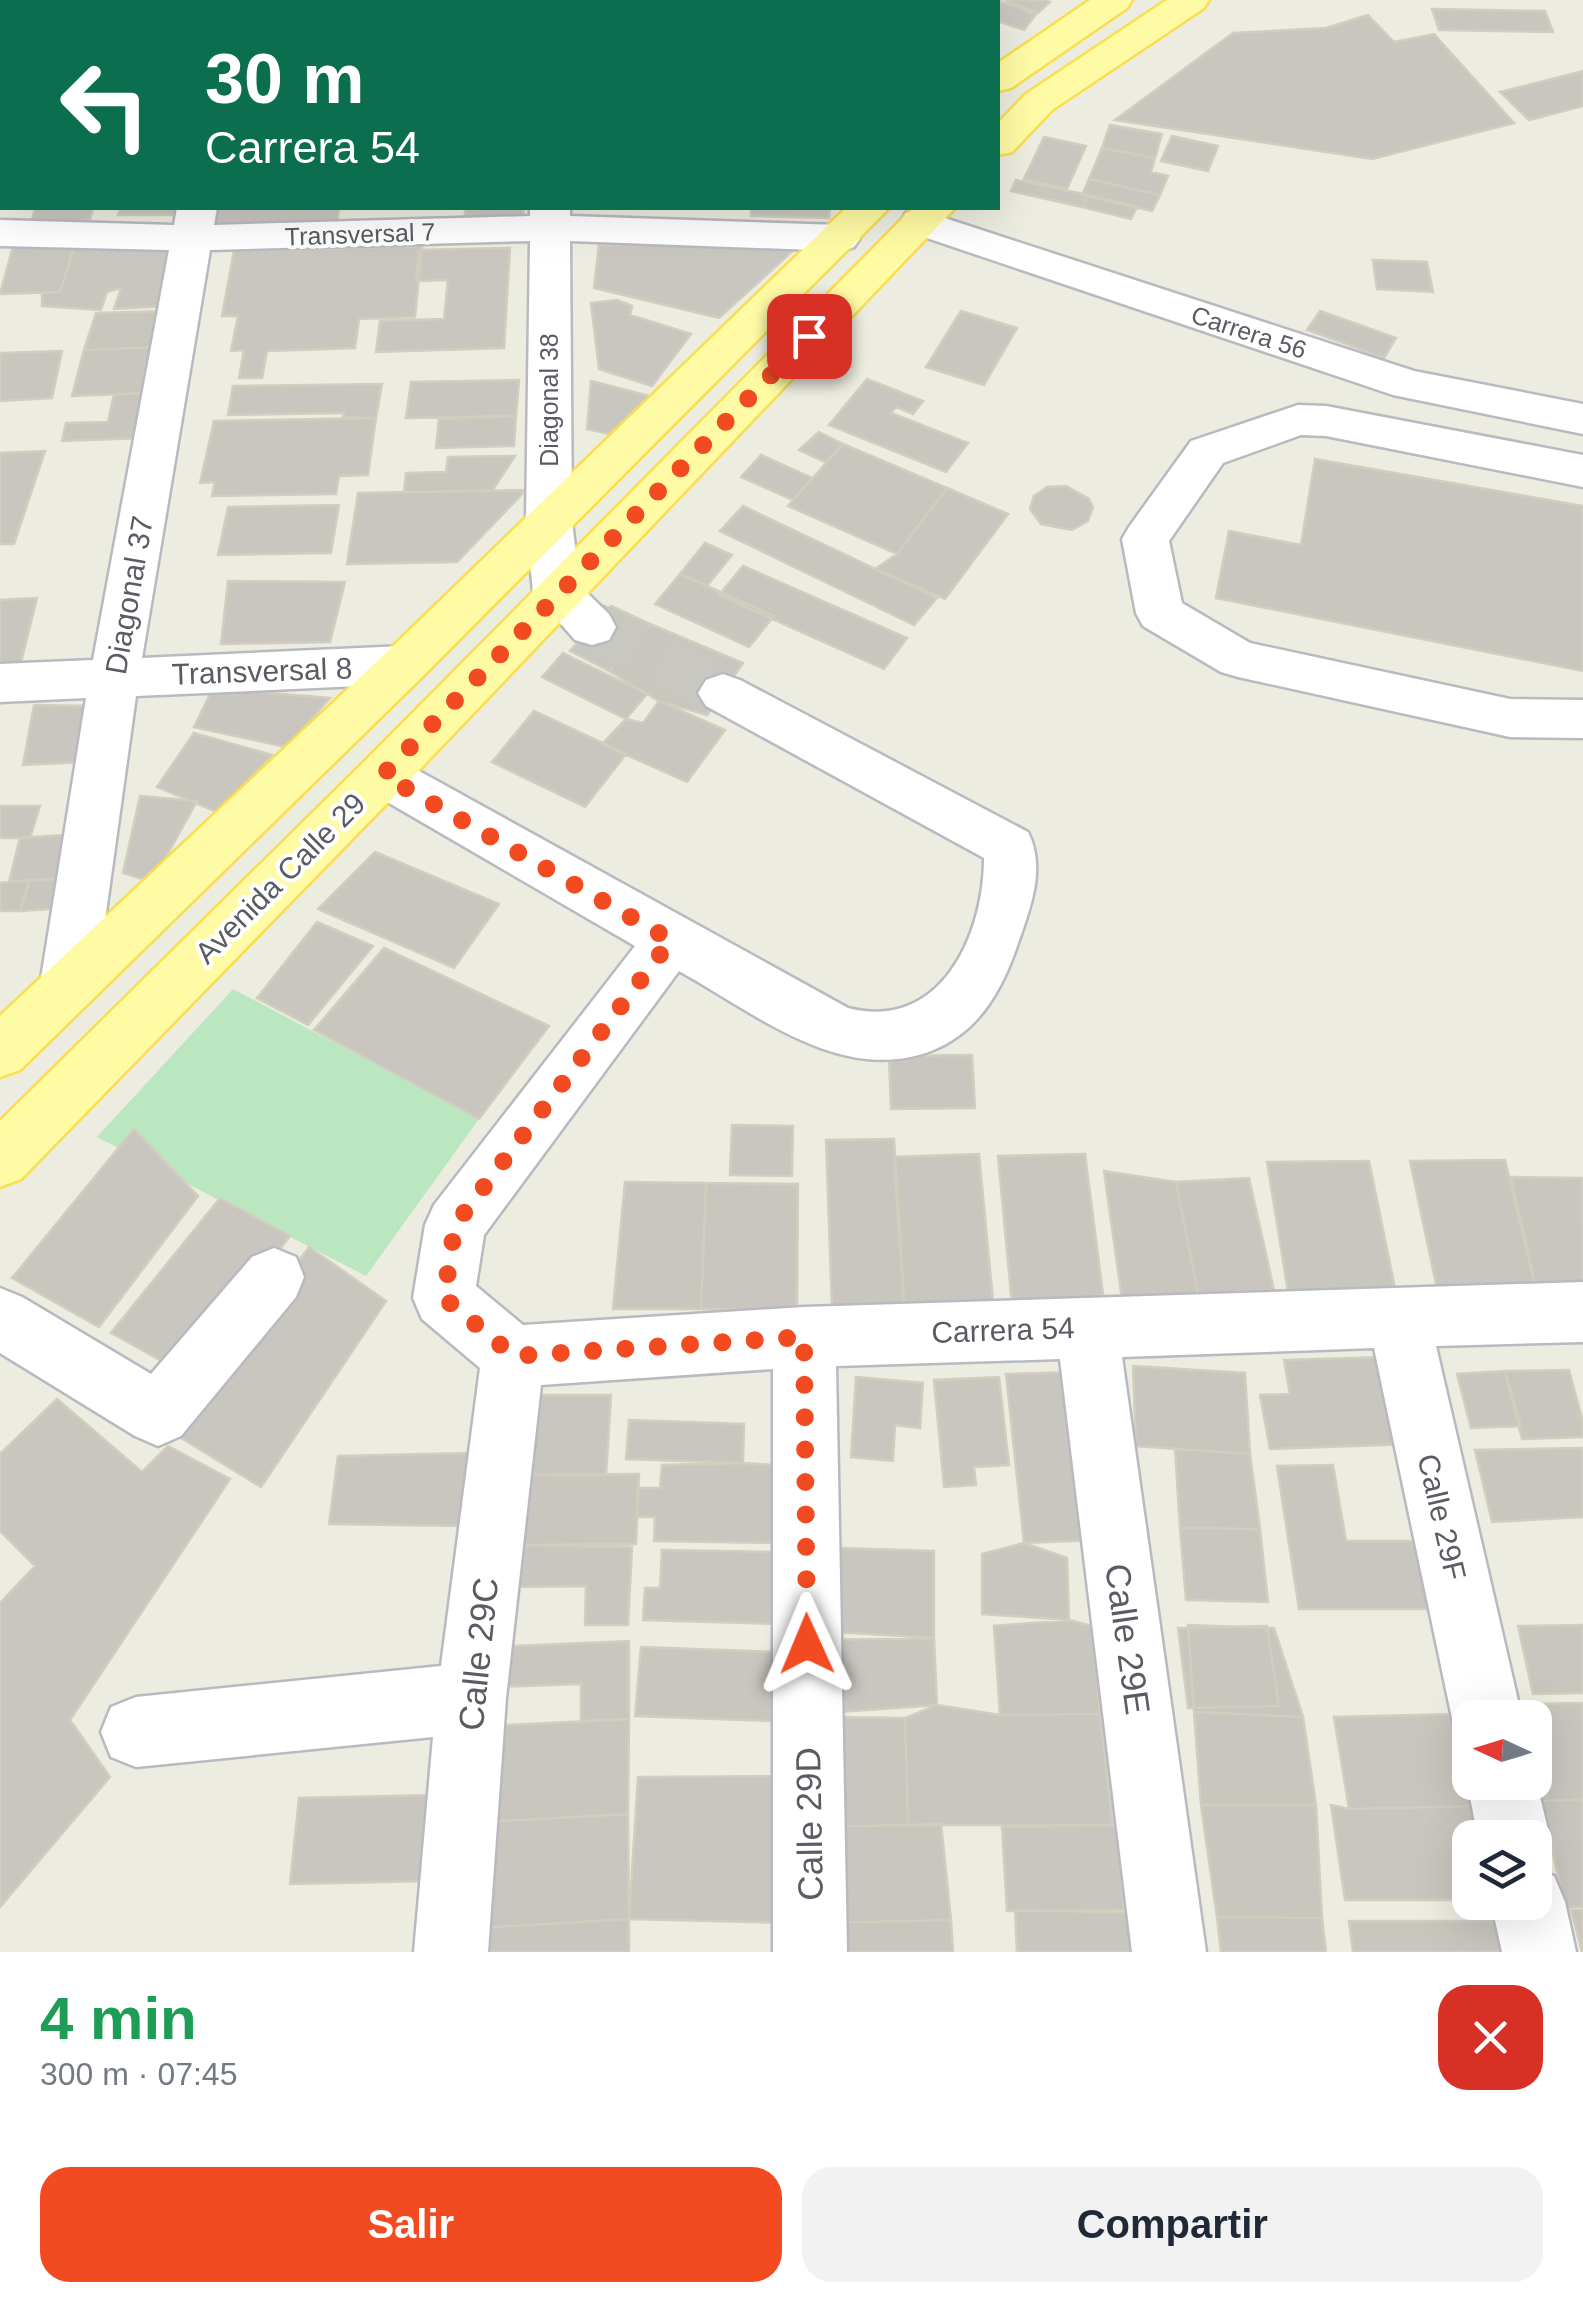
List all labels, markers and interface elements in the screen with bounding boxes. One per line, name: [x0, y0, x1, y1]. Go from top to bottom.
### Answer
icon: left: [40, 40, 170, 170]
text: 30 m: [205, 40, 365, 118]
text: Carrera 54: [205, 122, 420, 173]
street label: Transversal 7: [284, 217, 436, 251]
pin: [767, 294, 852, 379]
street label: Carrera 56: [1188, 300, 1310, 364]
icon: arrive: [782, 309, 837, 364]
street label: Diagonal 38: [535, 333, 563, 467]
street label: Diagonal 37: [99, 513, 159, 677]
street label: Transversal 8: [171, 651, 353, 691]
street label: Avenida Calle 29: [188, 786, 372, 970]
street label: Carrera 54: [931, 1311, 1075, 1349]
street label: Calle 29F: [1411, 1451, 1473, 1583]
street label: Calle 29E: [1098, 1561, 1158, 1717]
street label: Calle 29C: [451, 1576, 505, 1732]
position arrow: [755, 1592, 859, 1696]
north arrow: [1452, 1700, 1552, 1800]
map controls: [1452, 1700, 1552, 1920]
street label: Calle 29D: [788, 1747, 830, 1901]
button: layers: [1452, 1820, 1552, 1920]
text: 4 min: [40, 1985, 197, 2052]
button: close: [1438, 1985, 1543, 2090]
text: 300 m · 07:45: [40, 2056, 237, 2092]
button: Salir: [40, 2167, 782, 2282]
button: Compartir: [802, 2167, 1543, 2282]

